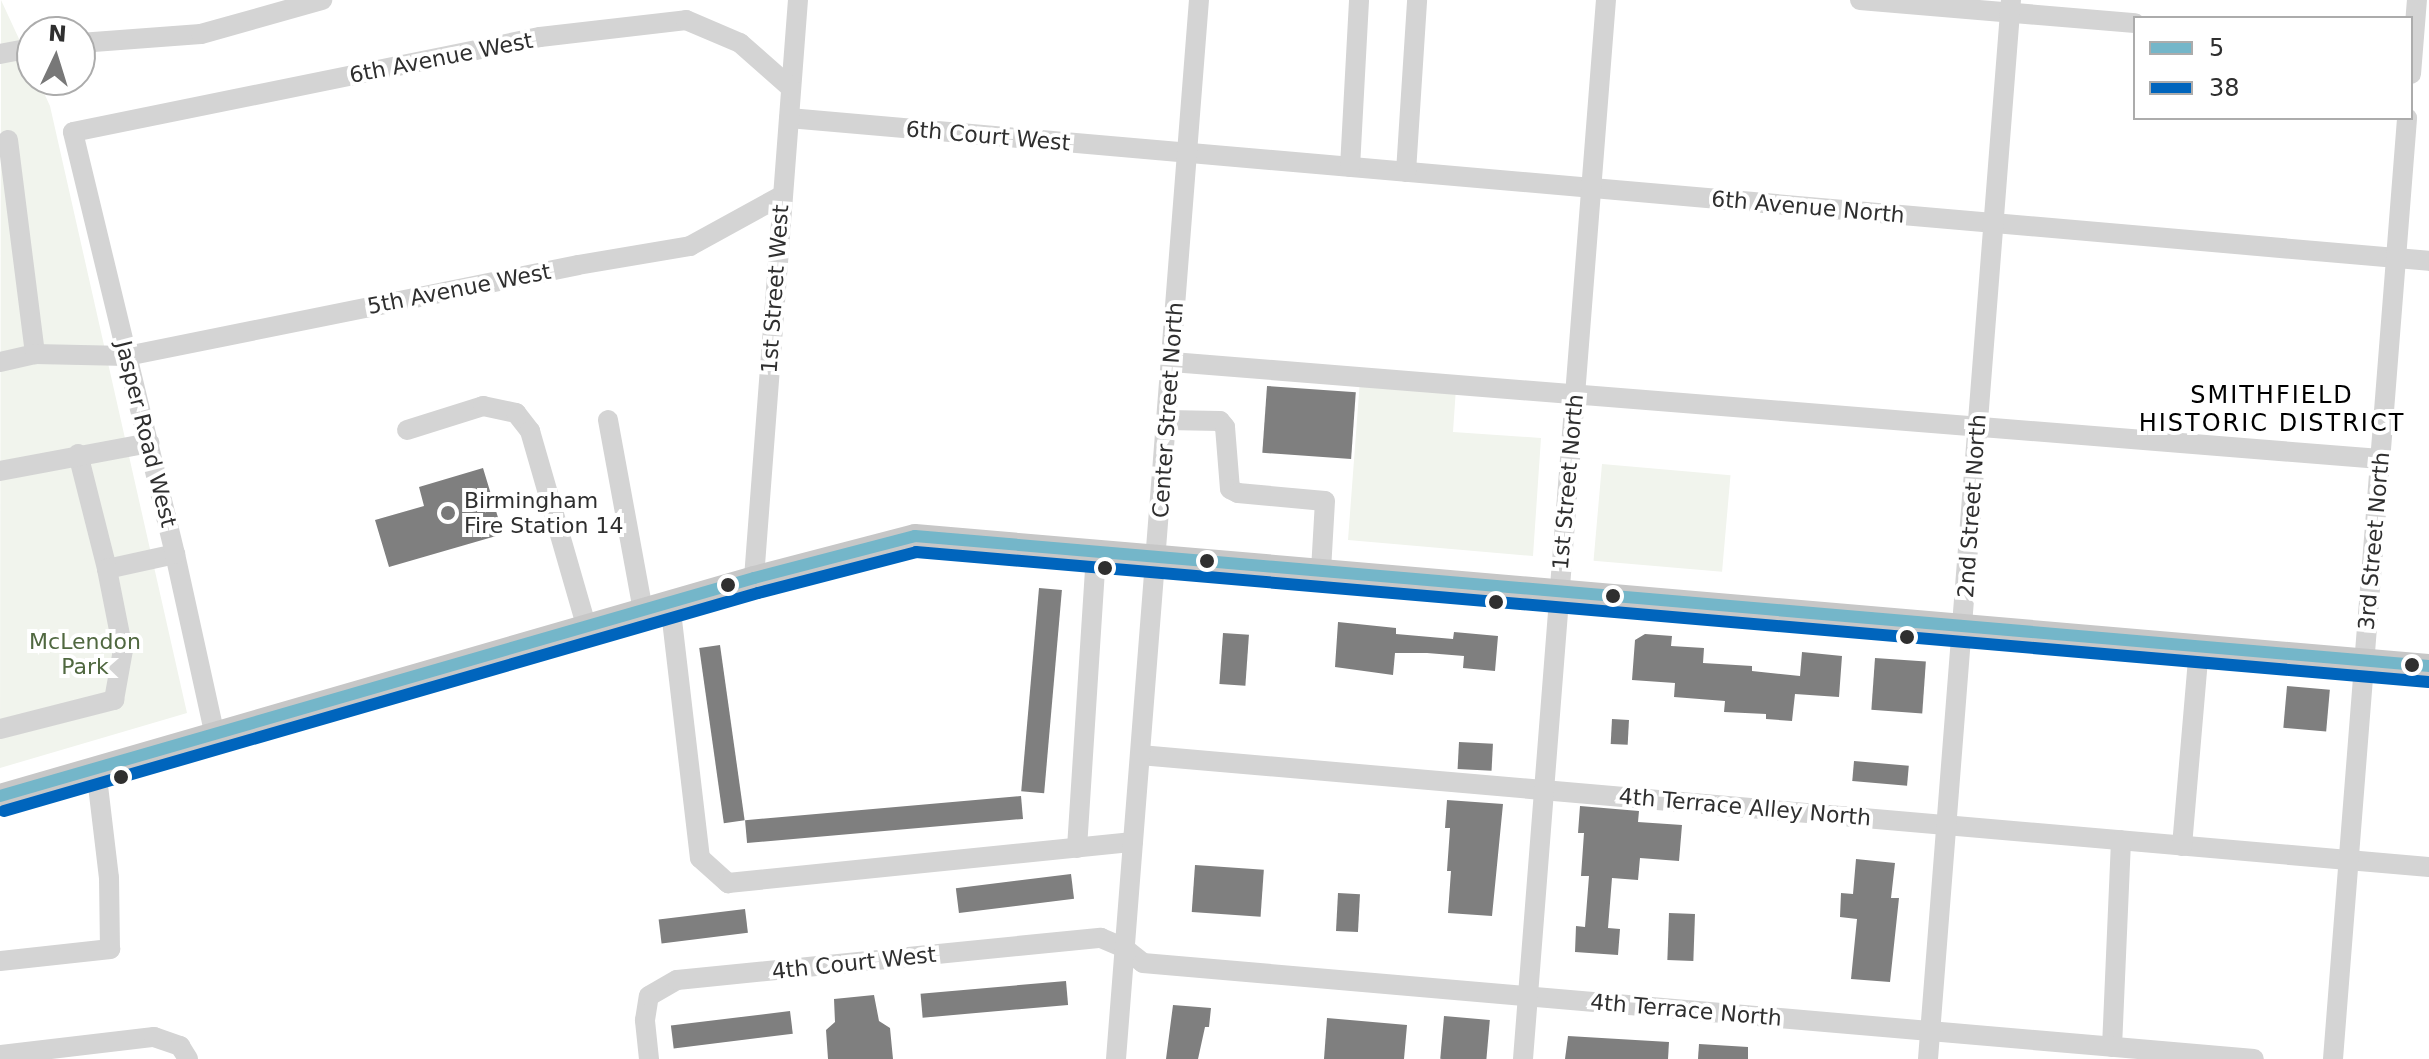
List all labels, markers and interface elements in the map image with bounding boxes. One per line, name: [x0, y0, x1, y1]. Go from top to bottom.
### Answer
north arrow: [16, 16, 96, 96]
legend: [2133, 16, 2413, 120]
text: N: [48, 20, 68, 47]
street label: 6th Avenue West: [347, 27, 535, 89]
text: 5: [2209, 34, 2224, 62]
text: 38: [2209, 74, 2240, 102]
street label: 6th Court West: [905, 116, 1071, 156]
street label: 6th Avenue North: [1710, 185, 1906, 229]
street label: 1st Street West: [756, 204, 794, 374]
street label: 5th Avenue West: [365, 258, 553, 320]
street label: Center Street North: [1147, 301, 1189, 519]
street label: Jasper Road West: [110, 338, 182, 530]
district label: SMITHFIELD HISTORIC DISTRICT: [2139, 382, 2405, 438]
street label: 1st Street North: [1547, 393, 1589, 571]
street label: 2nd Street North: [1952, 413, 1992, 599]
street label: 3rd Street North: [2353, 451, 2395, 631]
place label: Birmingham Fire Station 14: [464, 487, 623, 538]
marker: Birmingham Fire Station 14: [439, 504, 457, 522]
unlabelled marker: [1199, 553, 1215, 569]
unlabelled marker: [1097, 560, 1113, 576]
unlabelled marker: [720, 577, 736, 593]
unlabelled marker: [1605, 588, 1621, 604]
unlabelled marker: [1488, 594, 1504, 610]
park label: McLendon Park: [29, 628, 141, 680]
unlabelled marker: [1899, 629, 1915, 645]
unlabelled marker: [2404, 657, 2420, 673]
unlabelled marker: [113, 769, 129, 785]
street label: 4th Terrace Alley North: [1618, 783, 1872, 831]
street label: 4th Court West: [771, 941, 937, 985]
street label: 4th Terrace North: [1589, 988, 1783, 1032]

